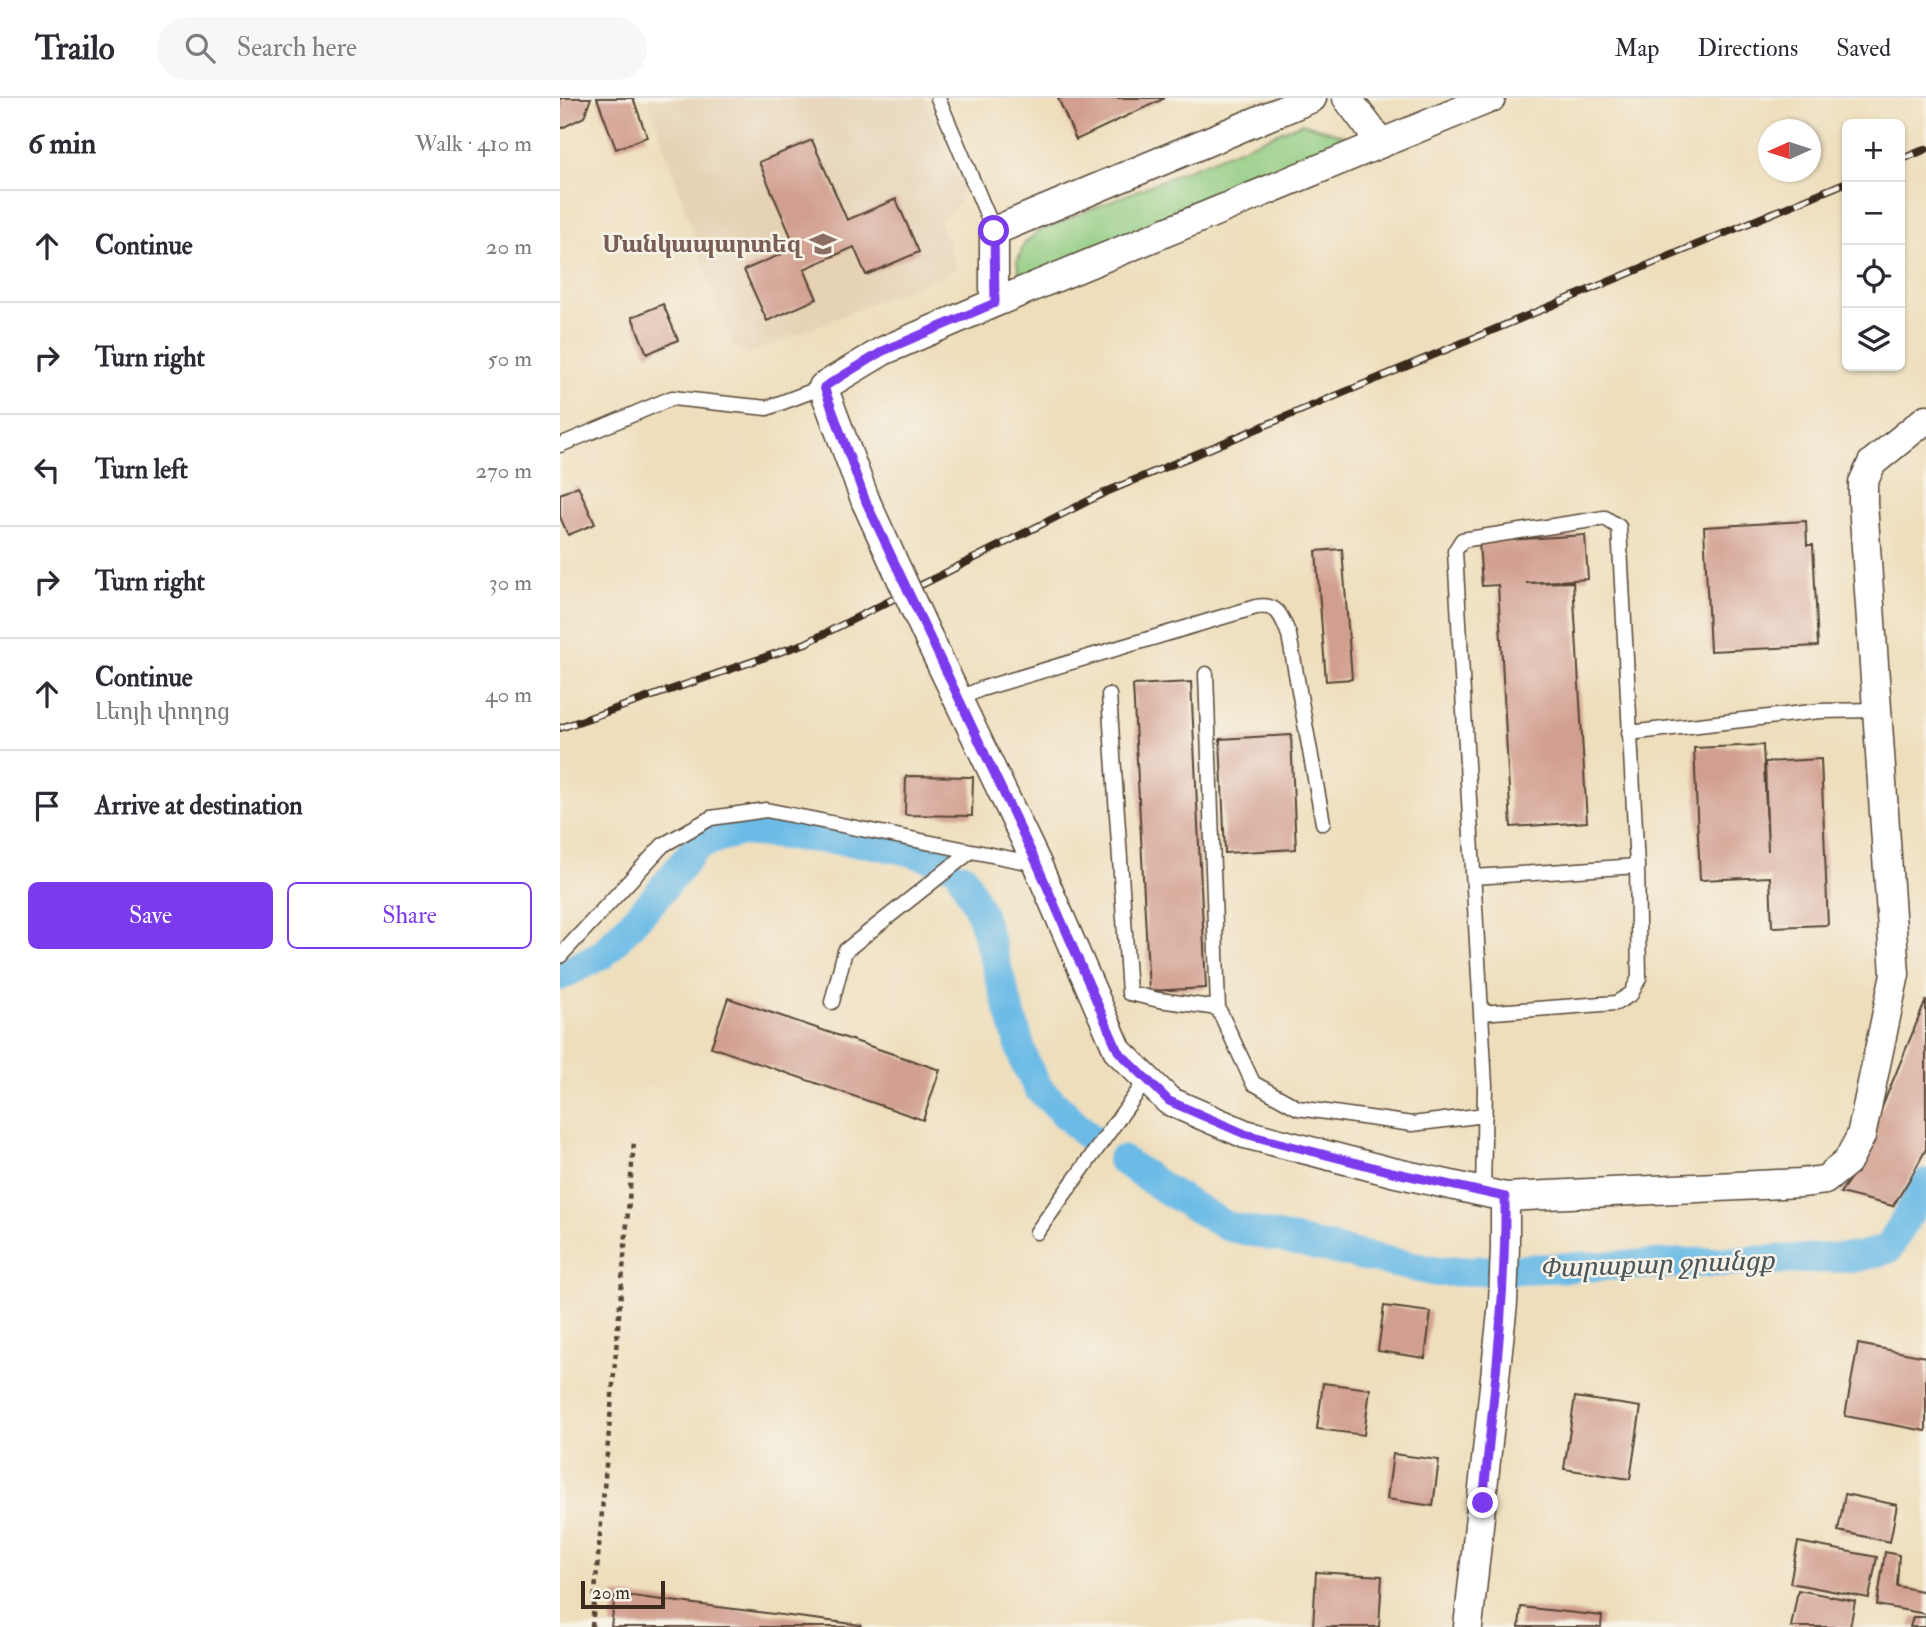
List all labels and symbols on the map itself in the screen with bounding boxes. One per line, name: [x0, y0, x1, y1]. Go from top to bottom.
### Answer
north arrow: [1758, 119, 1821, 182]
route start: [978, 215, 1009, 246]
place label: Մանկապարտեզ: [602, 229, 802, 260]
school or university icon: Մանկապարտեզ: [808, 229, 838, 259]
water label: Փարաքար ջրանցք: [1539, 1245, 1777, 1285]
route end: [1467, 1487, 1498, 1518]
scale bar: [581, 1578, 665, 1610]

